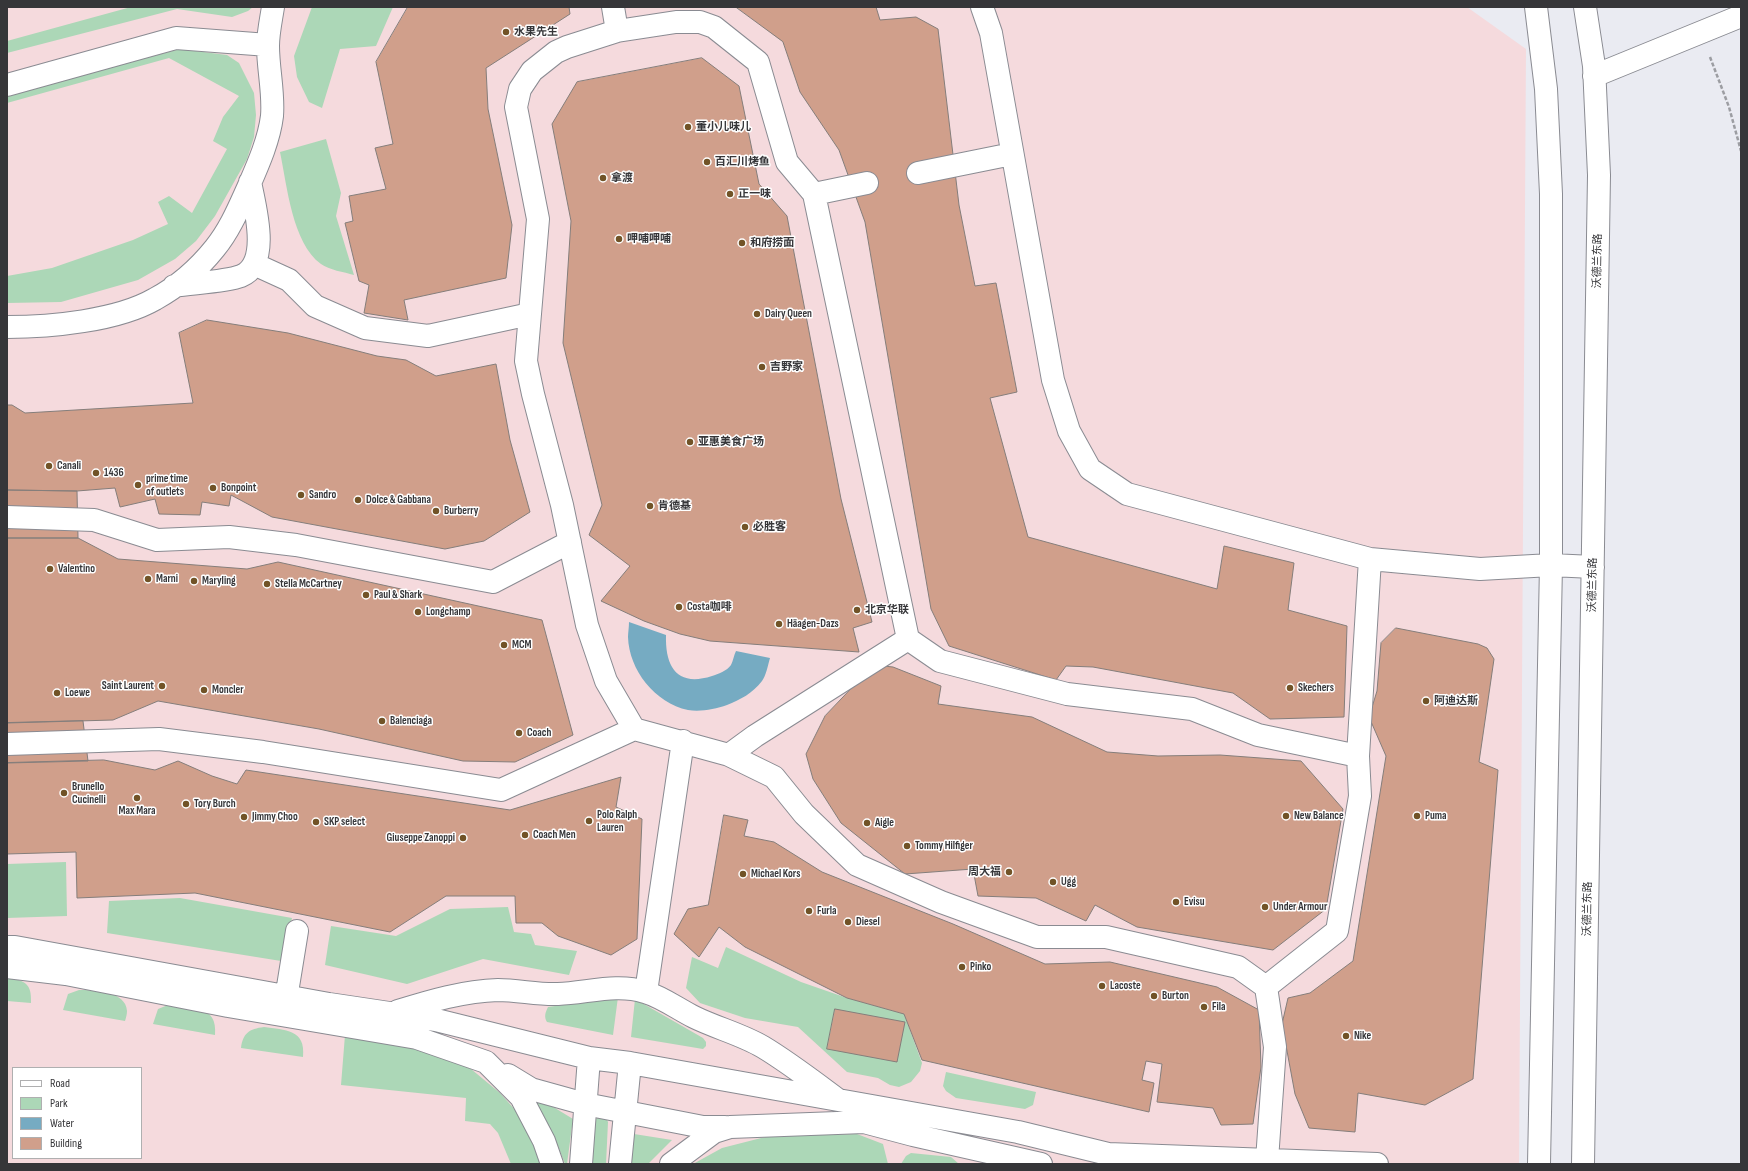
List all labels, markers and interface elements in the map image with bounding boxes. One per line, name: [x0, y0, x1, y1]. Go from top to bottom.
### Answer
place label: 水果先生: [514, 25, 558, 39]
marker: 水果先生: [501, 27, 511, 37]
place label: 董小儿味儿: [696, 120, 751, 134]
marker: 董小儿味儿: [683, 122, 693, 132]
place label: 百汇川烤鱼: [715, 155, 770, 169]
marker: 百汇川烤鱼: [702, 157, 712, 167]
place label: 拿渡: [611, 171, 633, 185]
marker: 拿渡: [598, 173, 608, 183]
place label: 正一味: [738, 187, 771, 201]
marker: 正一味: [725, 189, 735, 199]
place label: 呷哺呷哺: [627, 232, 671, 246]
street label: 沃德兰东路: [1591, 233, 1605, 289]
marker: 呷哺呷哺: [614, 234, 624, 244]
place label: 和府捞面: [750, 236, 794, 250]
marker: 和府捞面: [737, 238, 747, 248]
place label: Dairy Queen: [765, 307, 812, 321]
marker: Dairy Queen: [752, 309, 762, 319]
place label: 吉野家: [770, 360, 803, 374]
marker: 吉野家: [757, 362, 767, 372]
place label: 亚惠美食广场: [698, 435, 764, 449]
marker: 亚惠美食广场: [685, 437, 695, 447]
place label: Canali: [57, 459, 81, 473]
marker: Canali: [44, 461, 54, 471]
place label: 1436: [104, 466, 124, 480]
marker: 1436: [91, 468, 101, 478]
place label: prime time of outlets: [146, 472, 188, 498]
marker: prime time of outlets: [133, 480, 143, 490]
place label: Bonpoint: [221, 481, 256, 495]
marker: Bonpoint: [208, 483, 218, 493]
place label: Sandro: [309, 488, 336, 502]
marker: Sandro: [296, 490, 306, 500]
place label: Dolce & Gabbana: [366, 493, 431, 507]
marker: Dolce & Gabbana: [353, 495, 363, 505]
place label: 肯德基: [658, 499, 691, 513]
marker: 肯德基: [645, 501, 655, 511]
place label: Burberry: [444, 504, 478, 518]
marker: Burberry: [431, 506, 441, 516]
place label: 必胜客: [753, 520, 786, 534]
marker: 必胜客: [740, 522, 750, 532]
street label: 沃德兰东路: [1586, 557, 1600, 613]
place label: Valentino: [58, 562, 95, 576]
marker: Valentino: [45, 564, 55, 574]
place label: Marni: [156, 572, 178, 586]
marker: Marni: [143, 574, 153, 584]
place label: Maryling: [202, 574, 236, 588]
marker: Maryling: [189, 576, 199, 586]
place label: Stella McCartney: [275, 577, 342, 591]
marker: Stella McCartney: [262, 579, 272, 589]
place label: Paul & Shark: [374, 588, 422, 602]
marker: Paul & Shark: [361, 590, 371, 600]
place label: Costa咖啡: [687, 600, 732, 614]
marker: Costa咖啡: [674, 602, 684, 612]
place label: 北京华联: [865, 603, 909, 617]
place label: Longchamp: [426, 605, 471, 619]
marker: 北京华联: [852, 605, 862, 615]
marker: Longchamp: [413, 607, 423, 617]
place label: Häagen-Dazs: [787, 617, 839, 631]
marker: Häagen-Dazs: [774, 619, 784, 629]
place label: MCM: [512, 638, 532, 652]
marker: MCM: [499, 640, 509, 650]
place label: Saint Laurent: [102, 679, 154, 693]
marker: Saint Laurent: [157, 681, 167, 691]
place label: Skechers: [1298, 681, 1334, 695]
place label: Moncler: [212, 683, 244, 697]
marker: Skechers: [1285, 683, 1295, 693]
marker: Moncler: [199, 685, 209, 695]
place label: Loewe: [65, 686, 90, 700]
marker: Loewe: [52, 688, 62, 698]
place label: 阿迪达斯: [1434, 694, 1478, 708]
marker: 阿迪达斯: [1421, 696, 1431, 706]
place label: Balenciaga: [390, 714, 432, 728]
marker: Balenciaga: [377, 716, 387, 726]
place label: Coach: [527, 726, 551, 740]
marker: Coach: [514, 728, 524, 738]
place label: Brunello Cucinelli: [72, 780, 106, 806]
marker: Brunello Cucinelli: [59, 788, 69, 798]
marker: Max Mara: [132, 793, 142, 803]
place label: Tory Burch: [194, 797, 236, 811]
marker: Tory Burch: [181, 799, 191, 809]
place label: Max Mara: [119, 804, 155, 818]
place label: Polo Ralph Lauren: [597, 808, 637, 834]
place label: New Balance: [1294, 809, 1344, 823]
place label: Puma: [1425, 809, 1447, 823]
place label: Jimmy Choo: [252, 810, 298, 824]
marker: New Balance: [1281, 811, 1291, 821]
marker: Puma: [1412, 811, 1422, 821]
marker: Jimmy Choo: [239, 812, 249, 822]
place label: SKP select: [324, 815, 365, 829]
marker: Polo Ralph Lauren: [584, 816, 594, 826]
place label: Aigle: [875, 816, 894, 830]
marker: SKP select: [311, 817, 321, 827]
marker: Aigle: [862, 818, 872, 828]
place label: Coach Men: [533, 828, 576, 842]
marker: Coach Men: [520, 830, 530, 840]
place label: Giuseppe Zanoppi: [387, 831, 455, 845]
marker: Giuseppe Zanoppi: [458, 833, 468, 843]
place label: Tommy Hilfiger: [915, 839, 973, 853]
marker: Tommy Hilfiger: [902, 841, 912, 851]
place label: 周大福: [968, 865, 1001, 879]
place label: Michael Kors: [751, 867, 800, 881]
marker: 周大福: [1004, 867, 1014, 877]
marker: Michael Kors: [738, 869, 748, 879]
place label: Ugg: [1061, 875, 1076, 889]
marker: Ugg: [1048, 877, 1058, 887]
street label: 沃德兰东路: [1581, 881, 1595, 937]
place label: Evisu: [1184, 895, 1205, 909]
marker: Evisu: [1171, 897, 1181, 907]
place label: Under Armour: [1273, 900, 1327, 914]
marker: Under Armour: [1260, 902, 1270, 912]
place label: Furla: [817, 904, 836, 918]
marker: Furla: [804, 906, 814, 916]
place label: Diesel: [856, 915, 880, 929]
marker: Diesel: [843, 917, 853, 927]
place label: Pinko: [970, 960, 991, 974]
marker: Pinko: [957, 962, 967, 972]
place label: Lacoste: [1110, 979, 1141, 993]
marker: Lacoste: [1097, 981, 1107, 991]
place label: Burton: [1162, 989, 1189, 1003]
marker: Burton: [1149, 991, 1159, 1001]
place label: Fila: [1212, 1000, 1226, 1014]
marker: Fila: [1199, 1002, 1209, 1012]
place label: Nike: [1354, 1029, 1371, 1043]
marker: Nike: [1341, 1031, 1351, 1041]
legend: [12, 1067, 142, 1159]
text: Road: [50, 1076, 70, 1091]
text: Park: [50, 1096, 68, 1111]
text: Water: [50, 1116, 74, 1131]
text: Building: [50, 1136, 82, 1151]

